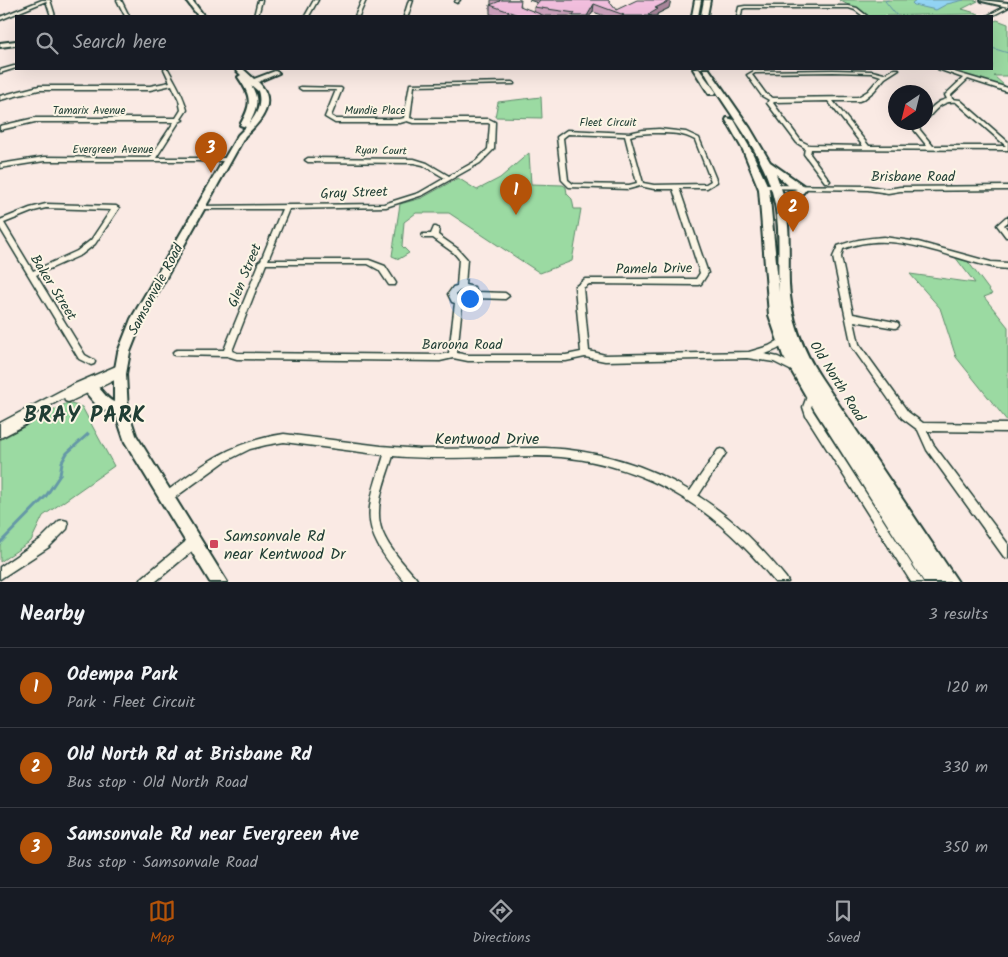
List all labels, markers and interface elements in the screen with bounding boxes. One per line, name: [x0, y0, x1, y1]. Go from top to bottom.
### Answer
search box: [15, 15, 993, 70]
text: Search here: [73, 28, 167, 58]
icon: search: [33, 29, 61, 57]
north arrow: [888, 85, 933, 130]
street label: Tamarix Avenue: [53, 102, 125, 120]
street label: Mundie Place: [345, 102, 406, 120]
street label: Fleet Circuit: [580, 114, 637, 132]
pin: 3: [195, 132, 227, 173]
street label: Evergreen Avenue: [72, 141, 154, 159]
street label: Ryan Court: [355, 142, 408, 160]
street label: Brisbane Road: [871, 166, 956, 188]
pin: 1: [500, 174, 532, 215]
street label: Gray Street: [320, 181, 389, 205]
pin: 2: [777, 191, 809, 232]
street label: Samsonvale Road: [123, 239, 190, 339]
street label: Glen Street: [222, 240, 268, 310]
street label: Baker Street: [24, 250, 82, 325]
street label: Pamela Drive: [616, 257, 693, 281]
your location: [457, 286, 483, 312]
street label: Baroona Road: [422, 334, 503, 356]
street label: Old North Road: [804, 337, 871, 427]
district label: BRAY PARK: [23, 399, 147, 434]
street label: Kentwood Drive: [435, 427, 539, 452]
place label: Samsonvale Rd near Kentwood Dr: [224, 524, 347, 567]
marker: Samsonvale Rd near Kentwood Dr: [208, 538, 220, 550]
text: Nearby: [20, 598, 85, 631]
text: 3 results: [929, 602, 988, 627]
text: Odempa Park: [67, 660, 177, 690]
text: 1: [34, 675, 38, 700]
text: 120 m: [947, 675, 988, 700]
text: Park · Fleet Circuit: [67, 690, 195, 715]
text: Old North Rd at Brisbane Rd: [67, 740, 312, 770]
text: 2: [31, 755, 41, 780]
text: 330 m: [943, 755, 988, 780]
text: Bus stop · Old North Road: [67, 770, 247, 795]
text: Samsonvale Rd near Evergreen Ave: [67, 820, 359, 850]
text: 3: [32, 835, 40, 860]
text: 350 m: [943, 835, 988, 860]
text: Bus stop · Samsonvale Road: [67, 850, 258, 875]
tab: Map: [148, 897, 176, 949]
tab: Directions: [472, 897, 530, 949]
tab: Saved: [827, 897, 860, 949]

